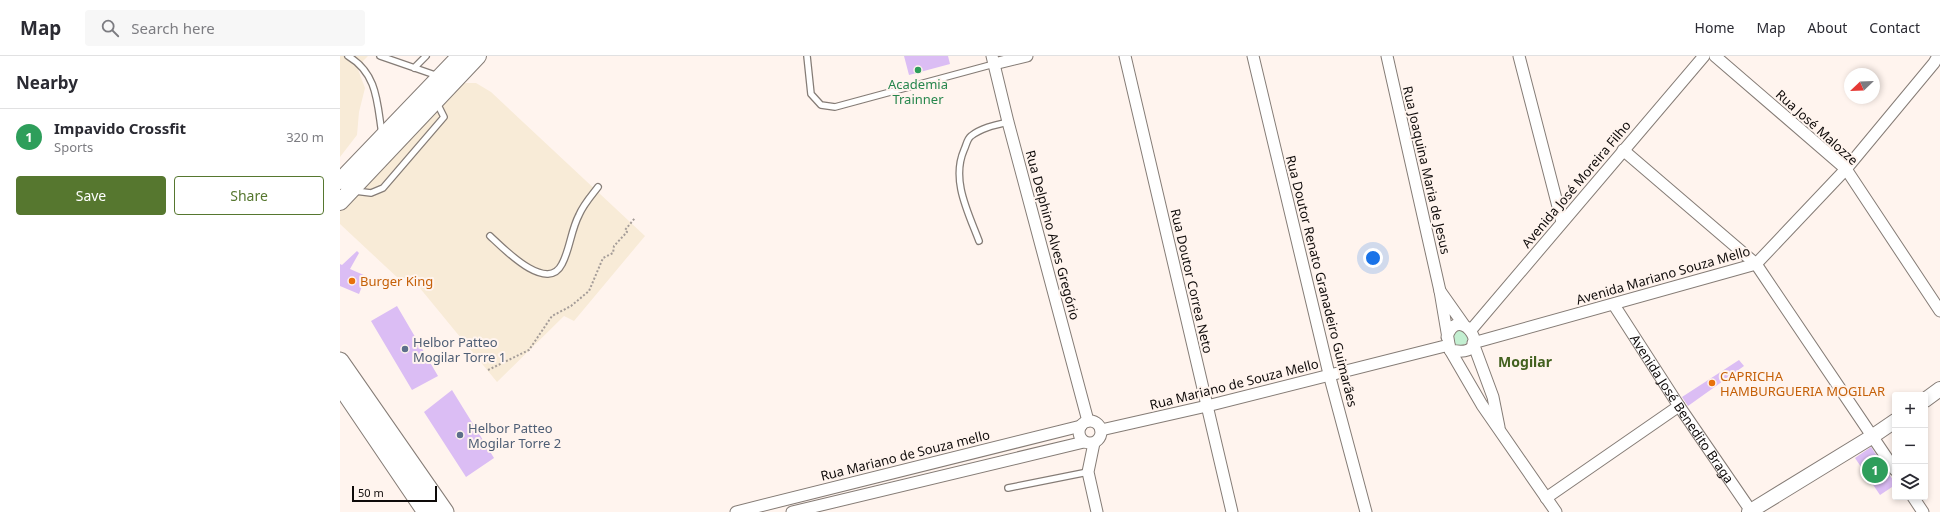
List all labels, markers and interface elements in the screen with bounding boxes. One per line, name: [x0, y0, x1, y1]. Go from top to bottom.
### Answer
search box: [85, 10, 365, 46]
text: Map: [20, 15, 61, 41]
icon: search: [99, 17, 121, 39]
text: Search here: [131, 18, 215, 38]
text: Home: [1695, 18, 1734, 37]
text: Map: [1756, 18, 1786, 37]
text: About: [1808, 18, 1847, 37]
text: Contact: [1869, 18, 1920, 37]
marker: Academia Trainner: [913, 65, 923, 75]
north arrow: [1844, 68, 1880, 104]
text: Nearby: [16, 71, 78, 94]
place label: Academia Trainner: [888, 75, 948, 108]
street label: Rua Joaquina Maria de Jesus: [1399, 84, 1455, 256]
street label: Rua José Malozze: [1772, 85, 1862, 169]
street label: Avenida José Moreira Filho: [1517, 116, 1635, 252]
text: Impavido Crossfit: [54, 118, 186, 138]
text: 1: [25, 128, 33, 146]
text: 320 m: [286, 128, 324, 146]
text: Sports: [54, 138, 93, 156]
street label: Rua Delphino Alves Gregório: [1022, 148, 1084, 322]
street label: Rua Doutor Renato Granadeiro Guimarães: [1282, 153, 1362, 409]
button: Save: [16, 176, 166, 215]
button: Share: [174, 176, 324, 215]
street label: Rua Doutor Correa Neto: [1167, 207, 1217, 355]
street label: Avenida Mariano Souza Mello: [1574, 241, 1752, 308]
your location: [1363, 248, 1383, 268]
place label: Burger King: [360, 272, 433, 290]
marker: Burger King: [347, 276, 357, 286]
street label: Avenida José Benedito Braga: [1626, 331, 1738, 487]
place label: Helbor Patteo Mogilar Torre 1: [413, 333, 506, 366]
marker: Helbor Patteo Mogilar Torre 1: [400, 344, 410, 354]
district label: Mogilar: [1498, 352, 1553, 371]
street label: Rua Mariano de Souza Mello: [1148, 354, 1320, 414]
place label: CAPRICHA HAMBURGUERIA MOGILAR: [1720, 367, 1885, 400]
marker: CAPRICHA HAMBURGUERIA MOGILAR: [1707, 378, 1717, 388]
map controls: [1892, 392, 1928, 500]
button: +: [1892, 392, 1928, 428]
place label: Helbor Patteo Mogilar Torre 2: [468, 419, 561, 452]
street label: Rua Mariano de Souza mello: [819, 425, 992, 485]
button: −: [1892, 428, 1928, 464]
marker: Helbor Patteo Mogilar Torre 2: [455, 430, 465, 440]
pin: 1: [1862, 455, 1888, 485]
button: layers: [1892, 464, 1928, 500]
scale bar: [352, 484, 437, 503]
text: 50 m: [358, 485, 384, 500]

